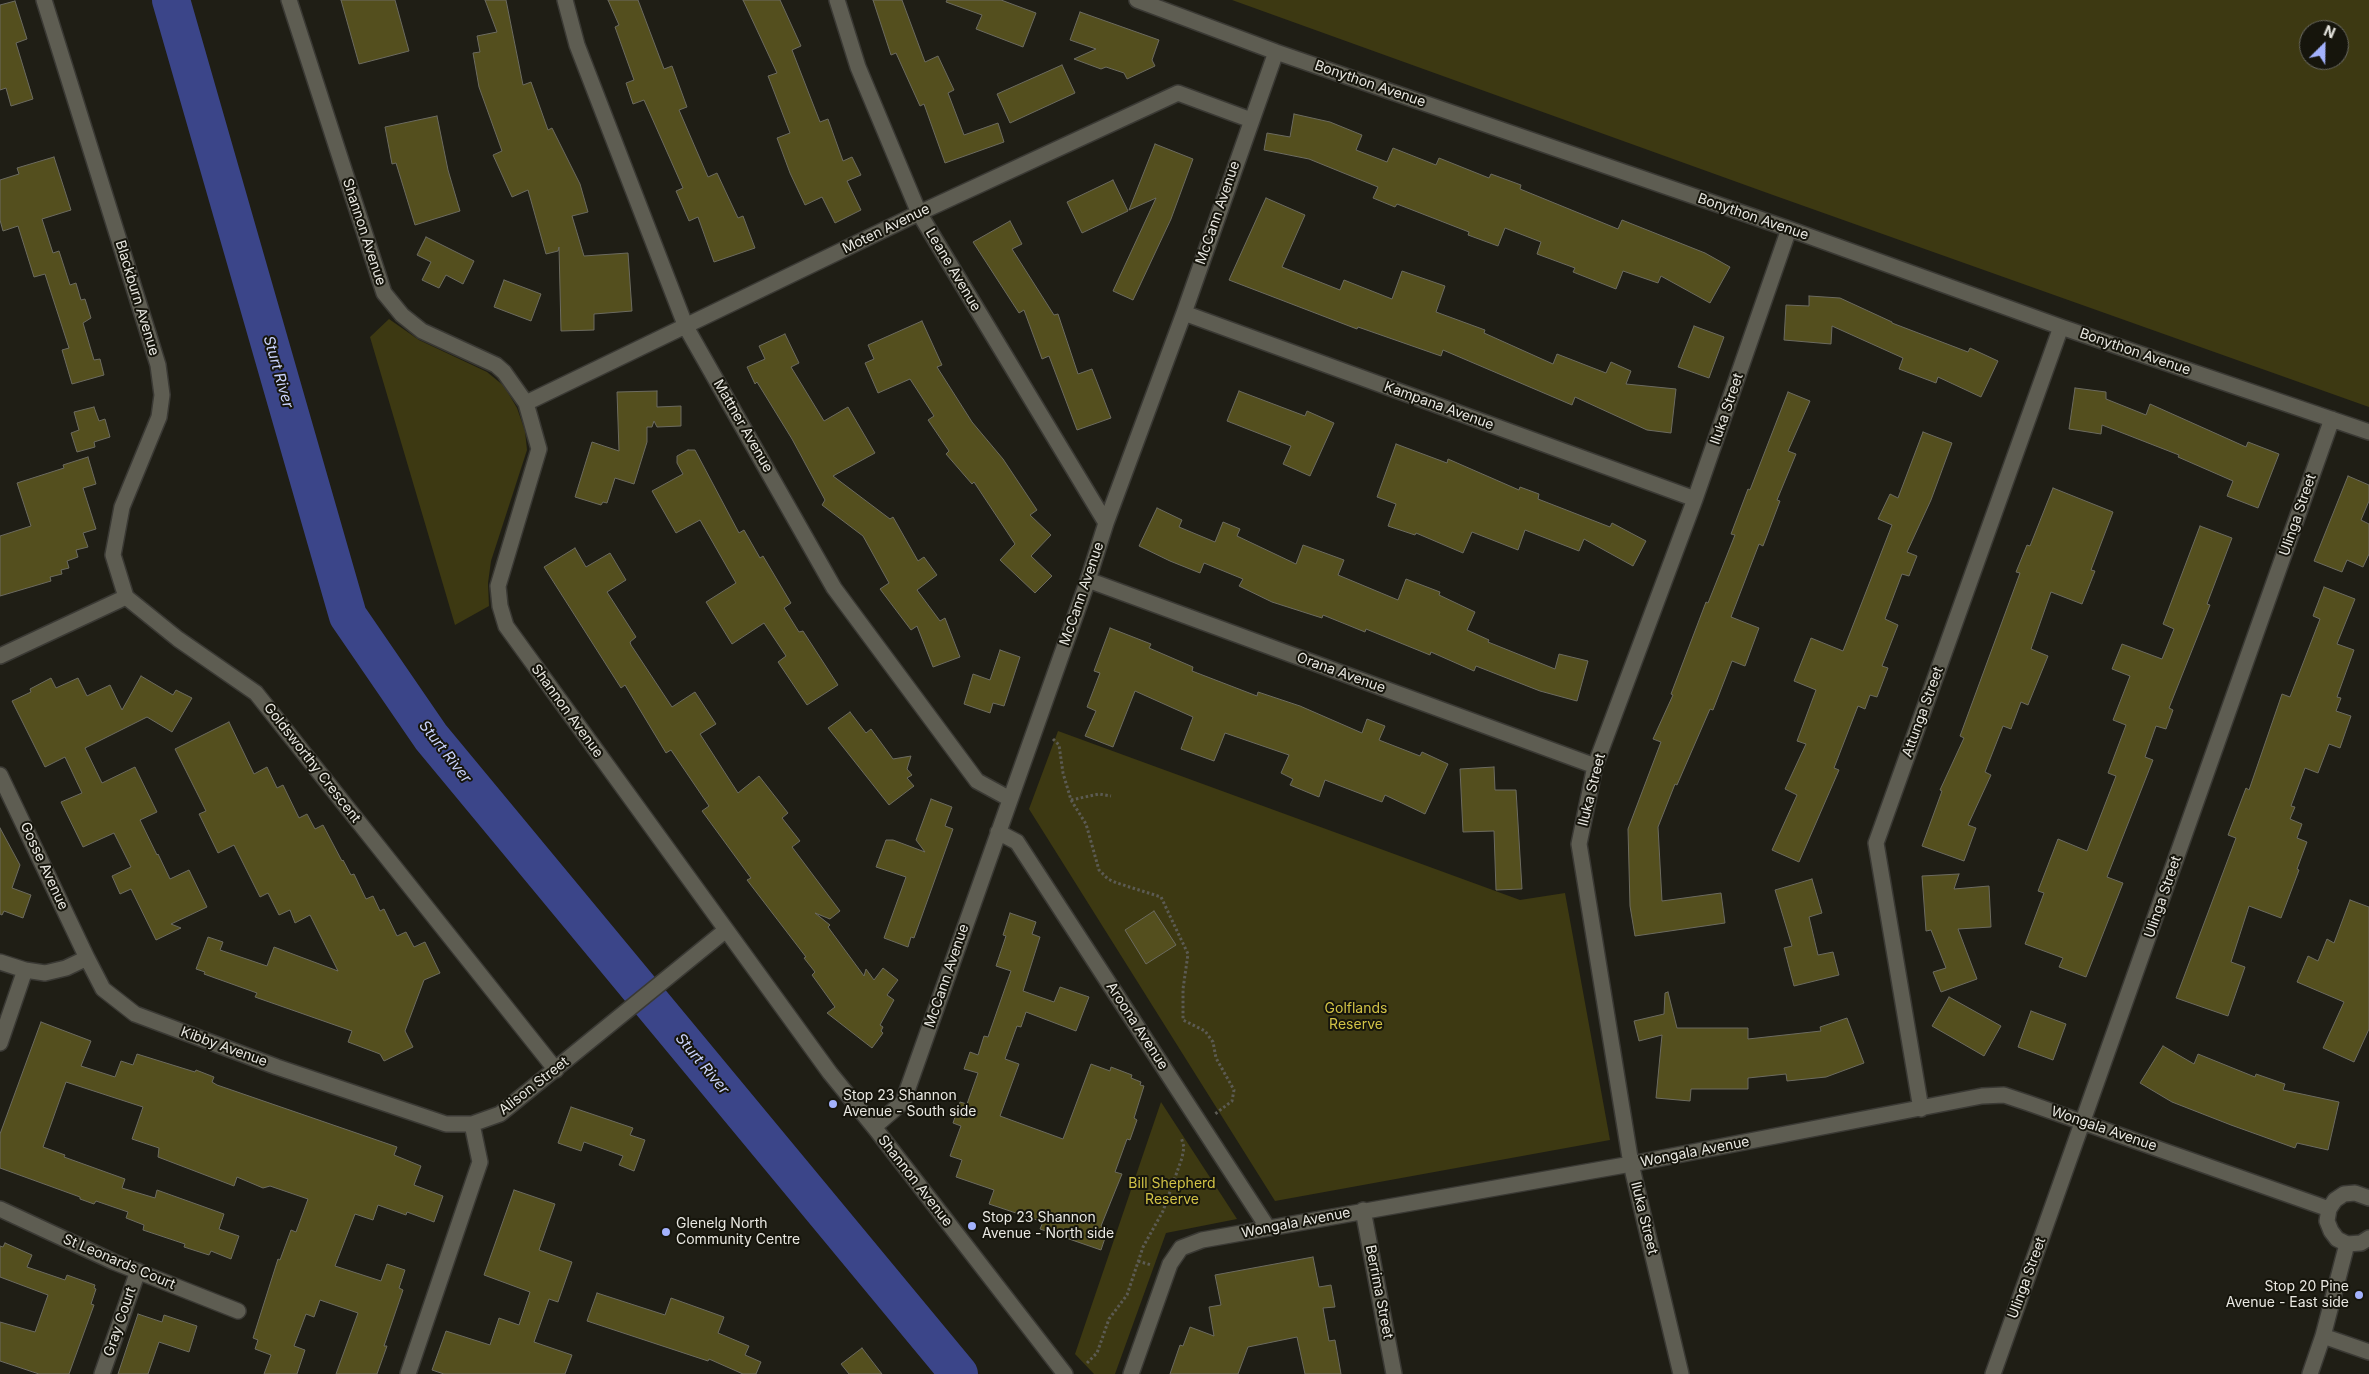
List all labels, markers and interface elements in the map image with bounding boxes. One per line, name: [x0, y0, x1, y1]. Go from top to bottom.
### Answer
north arrow: [2299, 20, 2349, 70]
text: N: [2321, 22, 2338, 42]
street label: Bonython Avenue: [1312, 57, 1428, 111]
street label: McCann Avenue: [1192, 159, 1244, 267]
street label: Shannon Avenue: [339, 176, 389, 288]
street label: Bonython Avenue: [1695, 190, 1811, 244]
street label: Moten Avenue: [840, 201, 932, 257]
street label: Leane Avenue: [922, 226, 984, 314]
street label: Blackburn Avenue: [111, 238, 163, 358]
street label: Bonython Avenue: [2077, 325, 2193, 379]
water label: Sturt River: [259, 334, 297, 410]
street label: Iluka Street: [1707, 371, 1747, 447]
street label: Mattner Avenue: [710, 377, 776, 475]
street label: Kampana Avenue: [1382, 378, 1496, 434]
street label: Ulinga Street: [2276, 472, 2320, 558]
street label: McCann Avenue: [1056, 540, 1108, 648]
street label: Orana Avenue: [1294, 649, 1388, 697]
street label: Shannon Avenue: [527, 661, 607, 761]
street label: Attunga Street: [1899, 665, 1947, 759]
street label: Goldsworthy Crescent: [260, 700, 364, 826]
water label: Sturt River: [415, 717, 475, 787]
street label: Iluka Street: [1575, 752, 1609, 828]
street label: Gosse Avenue: [16, 819, 72, 913]
street label: Ulinga Street: [2141, 854, 2185, 940]
street label: McCann Avenue: [921, 922, 973, 1030]
street label: Aroona Avenue: [1103, 979, 1171, 1073]
park label: Golflands Reserve: [1325, 1001, 1387, 1034]
street label: Kibby Avenue: [178, 1024, 270, 1070]
water label: Sturt River: [671, 1030, 733, 1098]
street label: Alison Street: [496, 1054, 572, 1118]
place label: Stop 23 Shannon Avenue - South side: [843, 1088, 976, 1120]
marker: Stop 23 Shannon Avenue - South side: [827, 1098, 839, 1110]
street label: Wongala Avenue: [2049, 1103, 2159, 1155]
street label: Shannon Avenue: [874, 1132, 956, 1230]
street label: Wongala Avenue: [1639, 1133, 1751, 1171]
park label: Bill Shepherd Reserve: [1128, 1176, 1216, 1208]
street label: Iluka Street: [1627, 1180, 1661, 1256]
street label: Wongala Avenue: [1240, 1204, 1352, 1242]
place label: Stop 23 Shannon Avenue - North side: [982, 1210, 1114, 1242]
place label: Glenelg North Community Centre: [676, 1216, 800, 1248]
marker: Stop 23 Shannon Avenue - North side: [966, 1220, 978, 1232]
marker: Glenelg North Community Centre: [660, 1226, 672, 1238]
street label: St Leonards Court: [60, 1231, 178, 1293]
street label: Ulinga Street: [2005, 1235, 2049, 1321]
street label: Berrima Street: [1362, 1244, 1396, 1340]
place label: Stop 20 Pine Avenue - East side: [2226, 1279, 2349, 1311]
street label: Gray Court: [100, 1285, 140, 1359]
marker: Stop 20 Pine Avenue - East side: [2353, 1289, 2365, 1301]

